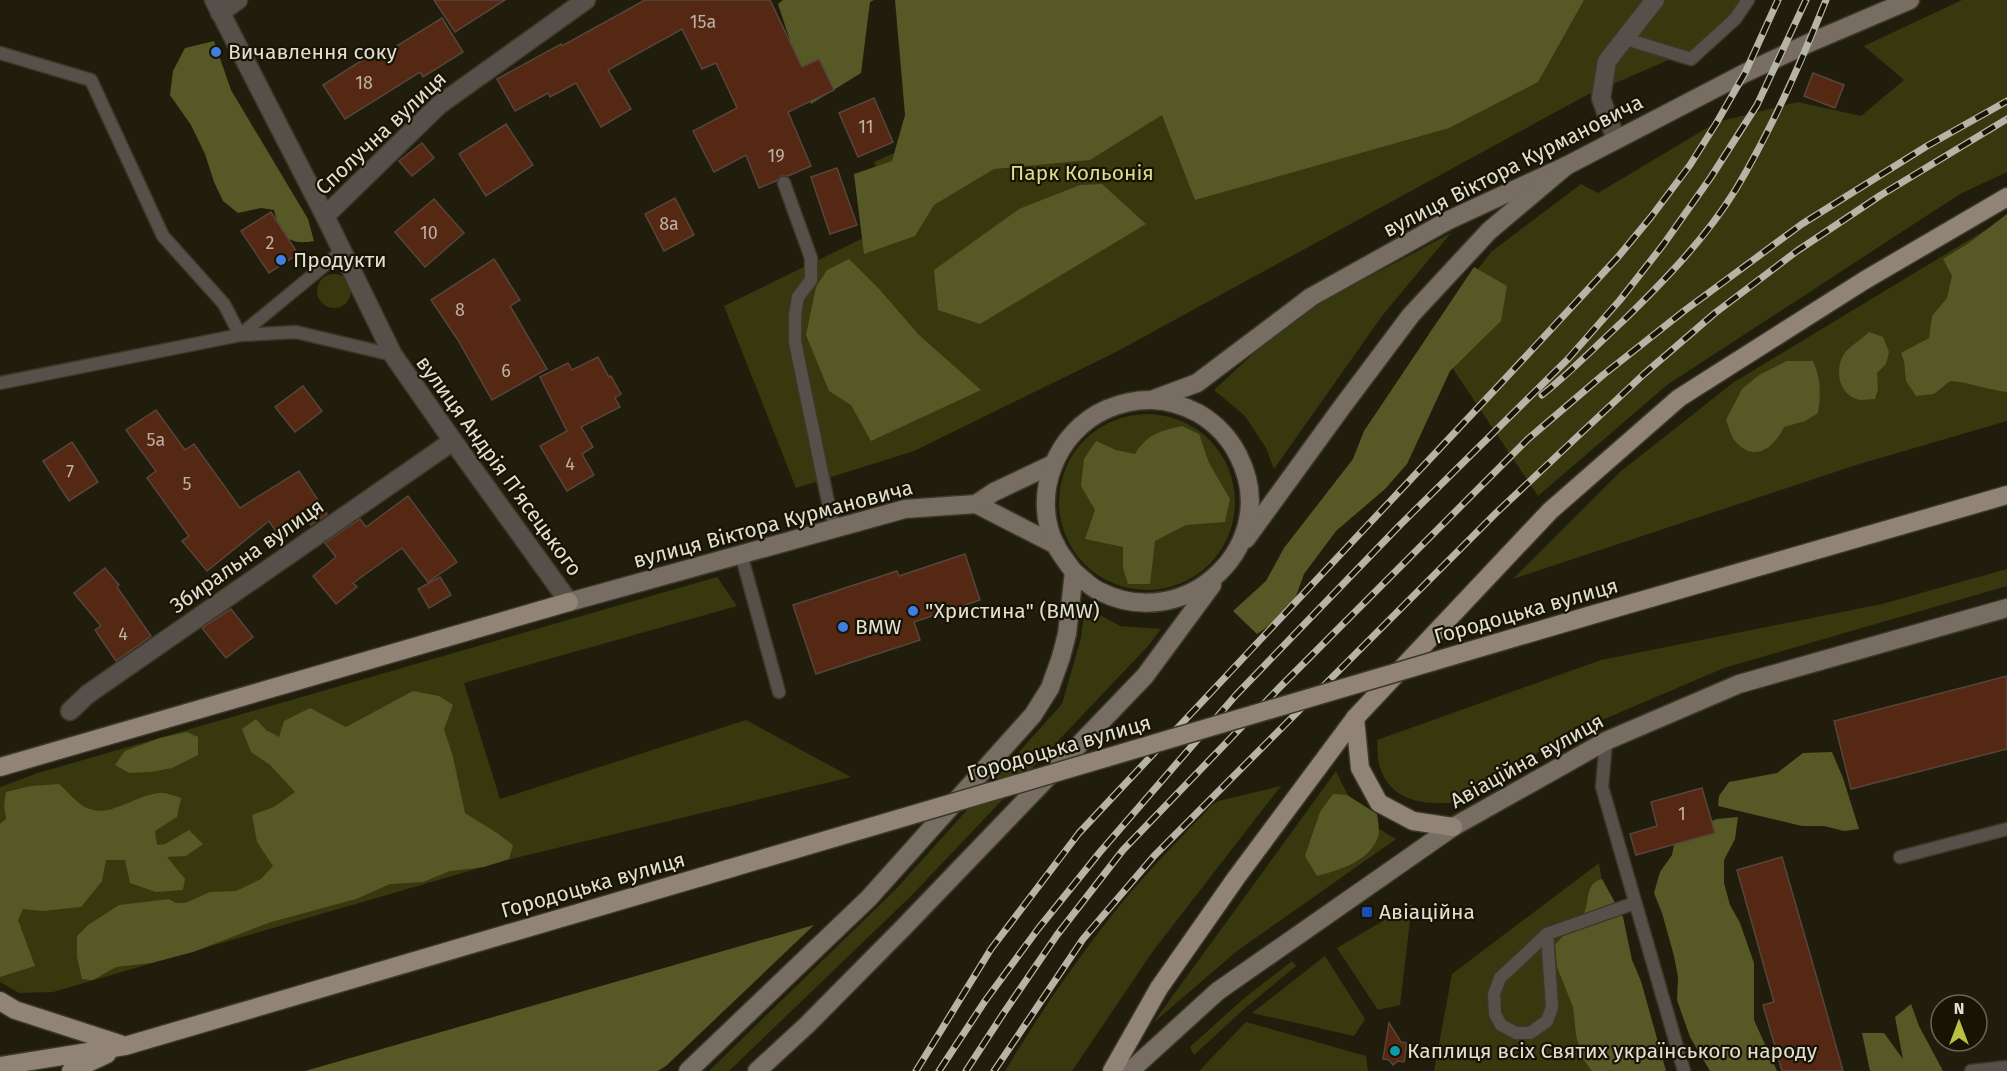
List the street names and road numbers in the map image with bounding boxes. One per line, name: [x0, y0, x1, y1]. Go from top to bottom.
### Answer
street label: Сполучна вулиця: [310, 66, 452, 200]
street label: вулиця Віктора Курмановича: [1379, 89, 1647, 243]
street label: вулиця Андрія Пʼясецького: [410, 351, 588, 581]
street label: вулиця Віктора Курмановича: [630, 474, 916, 574]
street label: Збиральна вулиця: [165, 493, 329, 619]
street label: Городоцька вулиця: [1431, 572, 1621, 650]
street label: Авіаційна вулиця: [1446, 708, 1608, 814]
street label: Городоцька вулиця: [964, 709, 1154, 787]
street label: Городоцька вулиця: [498, 846, 688, 924]

